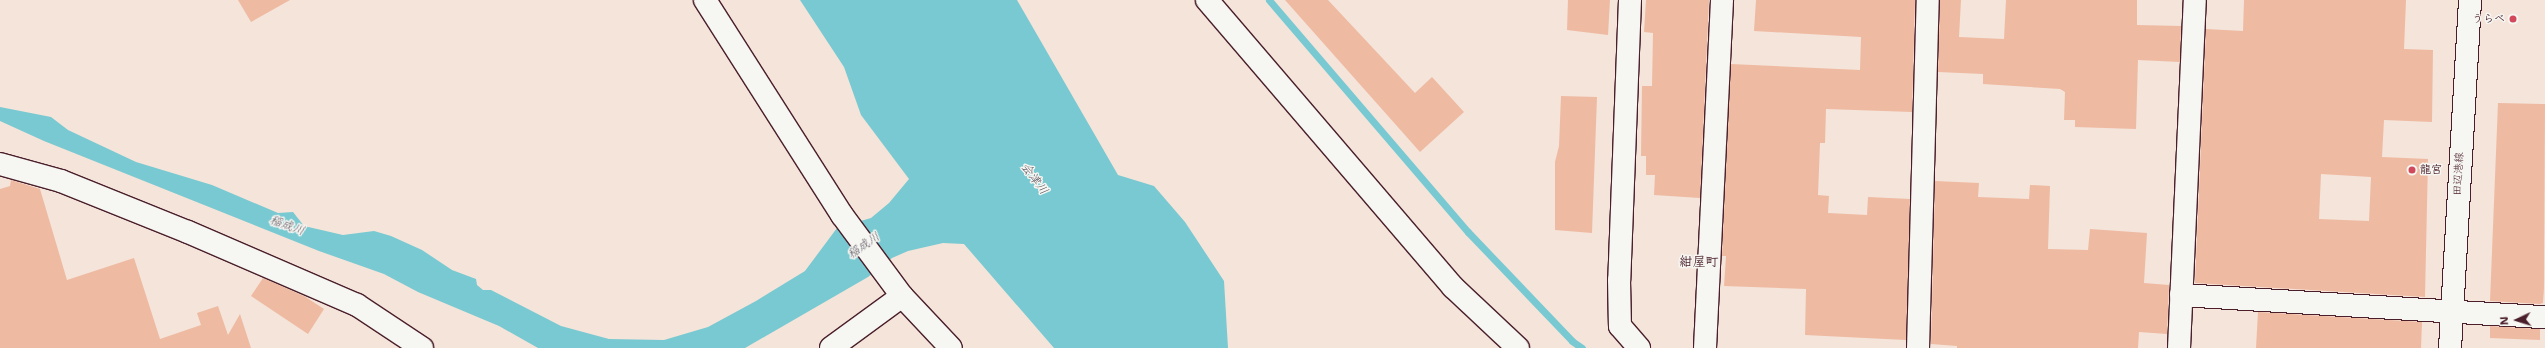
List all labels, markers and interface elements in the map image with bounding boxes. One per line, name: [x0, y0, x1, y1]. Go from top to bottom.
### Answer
place label: うらべ: [2472, 12, 2505, 26]
marker: うらべ: [2508, 14, 2518, 24]
street label: 田辺港線: [2451, 152, 2467, 196]
water label: 会津川: [1017, 160, 1051, 198]
place label: 龍宮: [2420, 163, 2442, 177]
marker: 龍宮: [2407, 165, 2417, 175]
water label: 稲成川: [268, 213, 306, 239]
water label: 稲成川: [845, 230, 883, 262]
district label: 紺屋町: [1680, 254, 1718, 270]
north arrow: [2497, 300, 2537, 340]
text: N: [2497, 316, 2512, 326]

